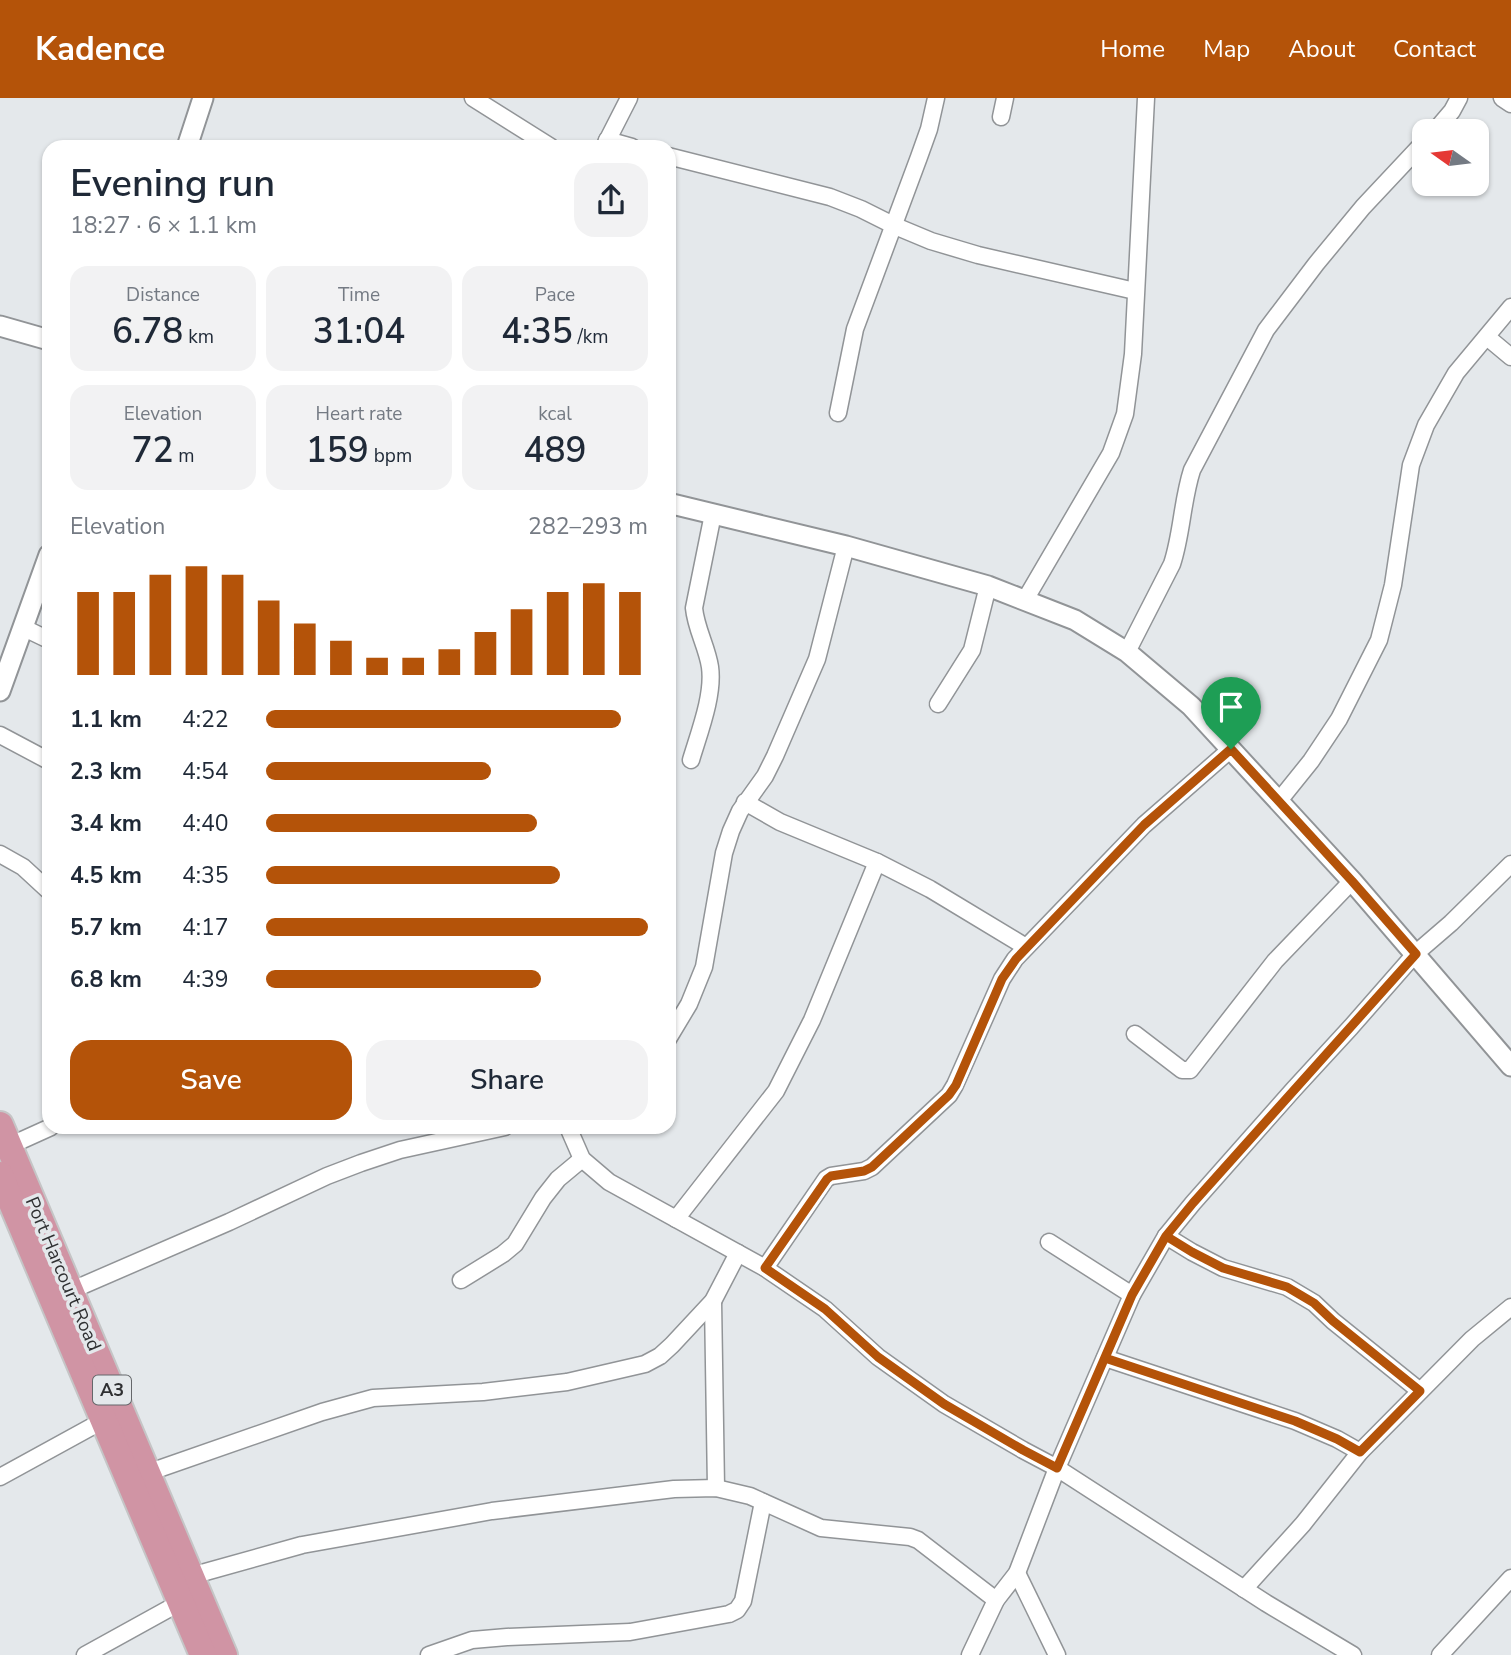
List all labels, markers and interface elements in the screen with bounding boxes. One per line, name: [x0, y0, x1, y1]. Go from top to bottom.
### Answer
text: Kadence: [35, 27, 165, 72]
text: Home: [1100, 33, 1165, 65]
text: Map: [1203, 33, 1250, 65]
text: About: [1288, 33, 1355, 65]
text: Contact: [1393, 33, 1476, 65]
north arrow: [1412, 119, 1489, 196]
map controls: [1412, 119, 1489, 196]
text: Evening run: [70, 158, 275, 209]
button: share: [574, 163, 648, 237]
text: 18:27 · 6 × 1.1 km: [70, 210, 257, 241]
text: Distance: [126, 282, 200, 308]
text: Time: [338, 282, 380, 308]
text: Pace: [535, 282, 575, 308]
text: 6.78: [112, 308, 183, 355]
text: 31:04: [313, 308, 405, 355]
text: 4:35: [501, 308, 573, 355]
text: km: [183, 324, 214, 350]
text: /km: [573, 324, 609, 350]
text: Elevation: [124, 401, 202, 427]
text: Heart rate: [316, 401, 402, 427]
text: kcal: [538, 401, 572, 427]
text: 72: [131, 427, 173, 474]
text: 159: [306, 427, 369, 474]
text: 489: [523, 427, 587, 474]
text: m: [173, 443, 195, 469]
text: bpm: [369, 443, 412, 469]
text: Elevation: [70, 511, 165, 542]
text: 282–293 m: [528, 511, 648, 542]
pin: [1201, 677, 1261, 749]
icon: arrive: [1212, 688, 1250, 726]
text: 1.1 km: [70, 704, 142, 735]
text: 4:22: [182, 704, 229, 735]
text: 2.3 km: [70, 756, 142, 787]
text: 4:54: [182, 756, 229, 787]
text: 3.4 km: [70, 808, 142, 839]
text: 4:40: [182, 808, 229, 839]
text: 4.5 km: [70, 860, 142, 891]
text: 4:35: [182, 860, 229, 891]
text: 5.7 km: [70, 912, 142, 943]
text: 4:17: [182, 912, 229, 943]
text: 6.8 km: [70, 964, 142, 995]
text: 4:39: [182, 964, 229, 995]
button: Save: [70, 1040, 352, 1120]
button: Share: [366, 1040, 648, 1120]
street label: Port Harcourt Road: [19, 1193, 107, 1355]
road number: A3: [93, 1376, 131, 1405]

